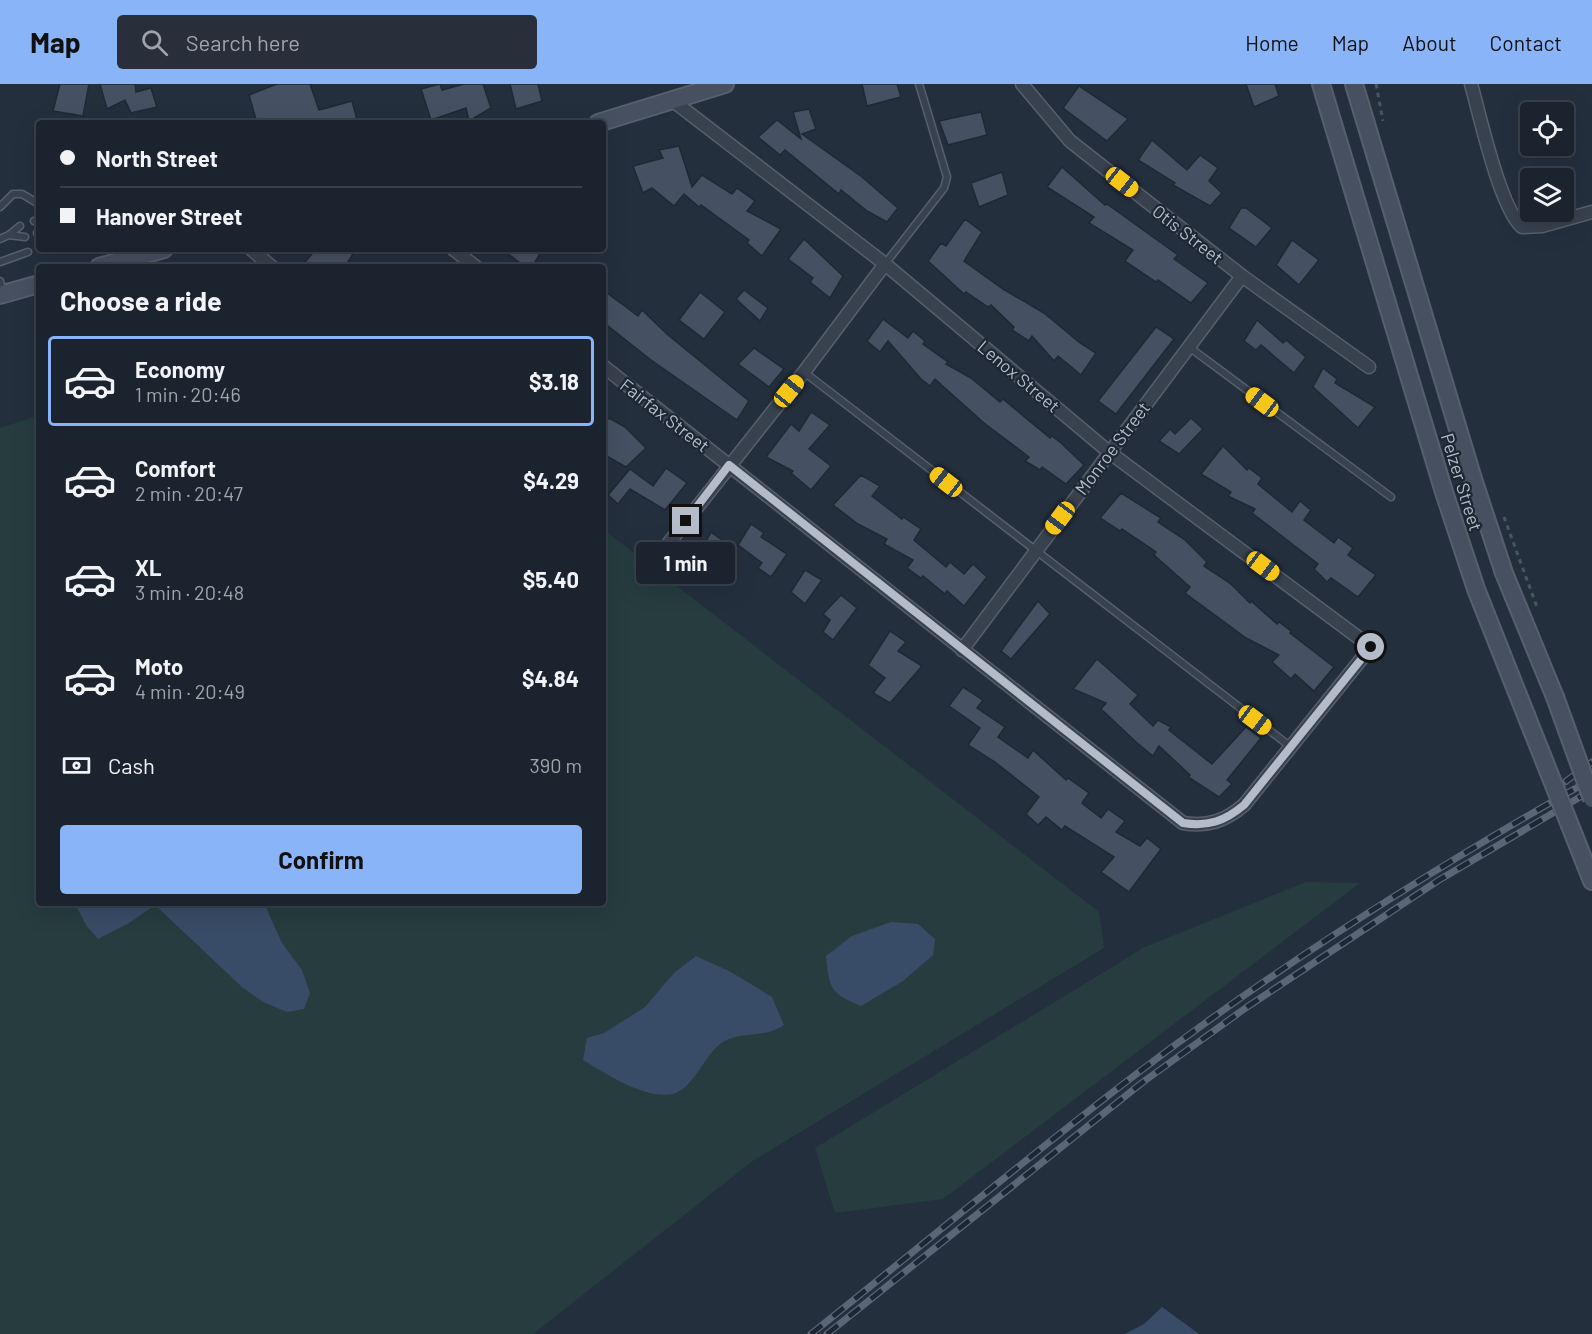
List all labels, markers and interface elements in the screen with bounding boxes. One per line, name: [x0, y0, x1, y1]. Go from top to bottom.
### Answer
search box: [117, 15, 537, 69]
text: Map: [30, 25, 81, 59]
icon: search: [138, 26, 171, 59]
text: Search here: [186, 29, 300, 55]
text: Home: [1245, 30, 1299, 55]
text: Map: [1332, 30, 1369, 55]
text: About: [1402, 30, 1457, 55]
text: Contact: [1490, 30, 1562, 55]
map controls: [1520, 102, 1574, 222]
button: locate: [1520, 102, 1574, 156]
text: North Street: [96, 145, 218, 171]
car: [1102, 164, 1142, 200]
button: layers: [1520, 168, 1574, 222]
street label: Otis Street: [1148, 200, 1228, 268]
text: Hanover Street: [96, 203, 242, 229]
text: Choose a ride: [60, 284, 222, 316]
street label: Lenox Street: [974, 335, 1064, 417]
icon: car: [63, 354, 117, 408]
text: Economy: [135, 356, 225, 382]
text: $3.18: [529, 368, 579, 394]
car: [771, 371, 807, 411]
street label: Fairfax Street: [616, 373, 714, 457]
text: 1 min · 20:46: [135, 382, 241, 406]
car: [1242, 384, 1282, 420]
street label: Monroe Street: [1070, 397, 1154, 499]
street label: Pelzer Street: [1437, 431, 1487, 533]
icon: car: [63, 453, 117, 507]
text: Comfort: [135, 455, 216, 481]
car: [926, 464, 966, 500]
text: $4.29: [523, 467, 579, 493]
text: 2 min · 20:47: [135, 481, 243, 505]
car: [1042, 498, 1078, 538]
route end: [672, 507, 699, 534]
callout: 1 min: [636, 542, 736, 584]
car: [1243, 548, 1283, 584]
text: 1 min: [664, 551, 707, 575]
icon: car: [63, 552, 117, 606]
text: XL: [135, 554, 161, 580]
text: $5.40: [523, 566, 579, 592]
text: 3 min · 20:48: [135, 580, 244, 604]
route start: [1357, 633, 1384, 660]
icon: car: [63, 651, 117, 705]
text: Moto: [135, 653, 183, 679]
text: $4.84: [522, 665, 579, 691]
text: 4 min · 20:49: [135, 679, 245, 703]
car: [1235, 702, 1275, 738]
icon: cash: [60, 749, 93, 782]
text: Cash: [108, 752, 155, 778]
text: 390 m: [529, 753, 582, 777]
button: Confirm: [60, 825, 582, 894]

